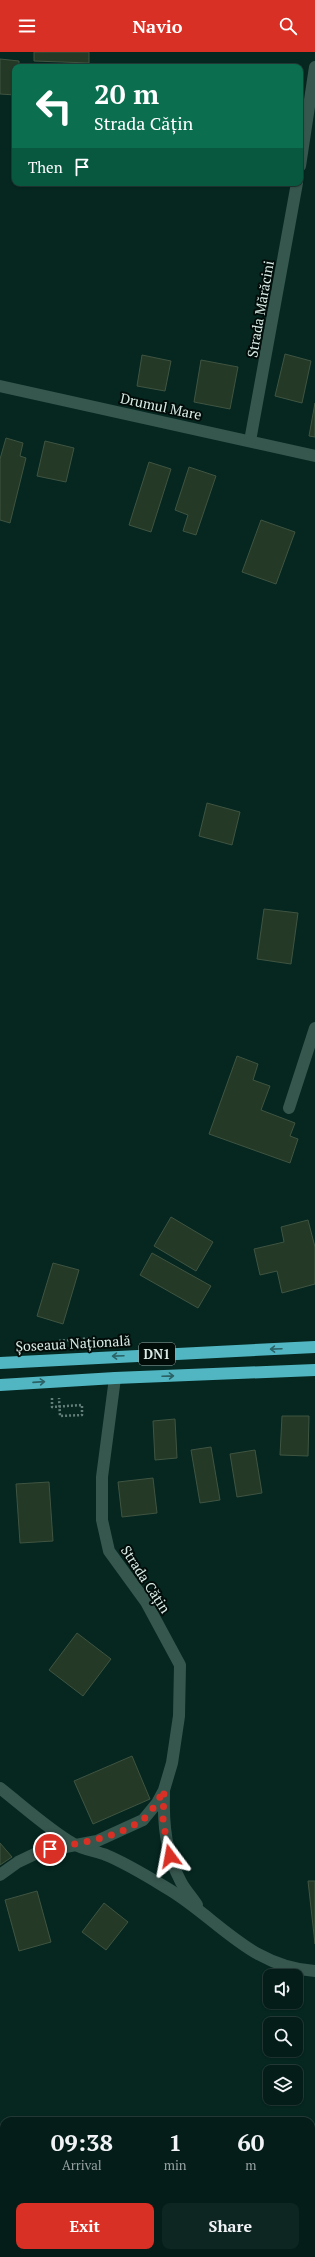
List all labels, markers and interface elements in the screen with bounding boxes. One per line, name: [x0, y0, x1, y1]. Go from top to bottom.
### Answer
text: Navio: [132, 14, 183, 38]
icon: menu: [16, 15, 38, 37]
icon: search: [277, 15, 299, 37]
text: 20 m: [94, 75, 159, 112]
icon: left: [28, 80, 80, 132]
text: Strada Cățin: [94, 111, 193, 135]
icon: arrive: [71, 156, 93, 178]
text: Then: [28, 157, 63, 177]
street label: Strada Mărăcini: [242, 259, 278, 359]
street label: Drumul Mare: [119, 388, 203, 424]
street label: Șoseaua Națională: [15, 1331, 131, 1355]
road number: DN1: [139, 1343, 175, 1365]
one-way arrow: [270, 1345, 283, 1353]
one-way arrow: [112, 1352, 125, 1360]
one-way arrow: [161, 1372, 174, 1380]
one-way arrow: [32, 1379, 45, 1386]
street label: Strada Cățin: [117, 1541, 175, 1617]
pin: [33, 1832, 67, 1866]
position arrow: [149, 1835, 191, 1877]
icon: arrive: [39, 1838, 61, 1860]
map controls: [263, 1969, 303, 2105]
button: sound: [263, 1969, 303, 2009]
button: search: [263, 2017, 303, 2057]
button: layers: [263, 2065, 303, 2105]
text: 09:38: [51, 2126, 113, 2158]
text: 1: [168, 2126, 182, 2158]
text: 60: [237, 2126, 264, 2158]
text: Arrival: [62, 2156, 102, 2174]
text: min: [164, 2156, 187, 2174]
text: m: [245, 2156, 256, 2174]
button: Exit: [16, 2203, 154, 2249]
button: Share: [162, 2203, 299, 2249]

